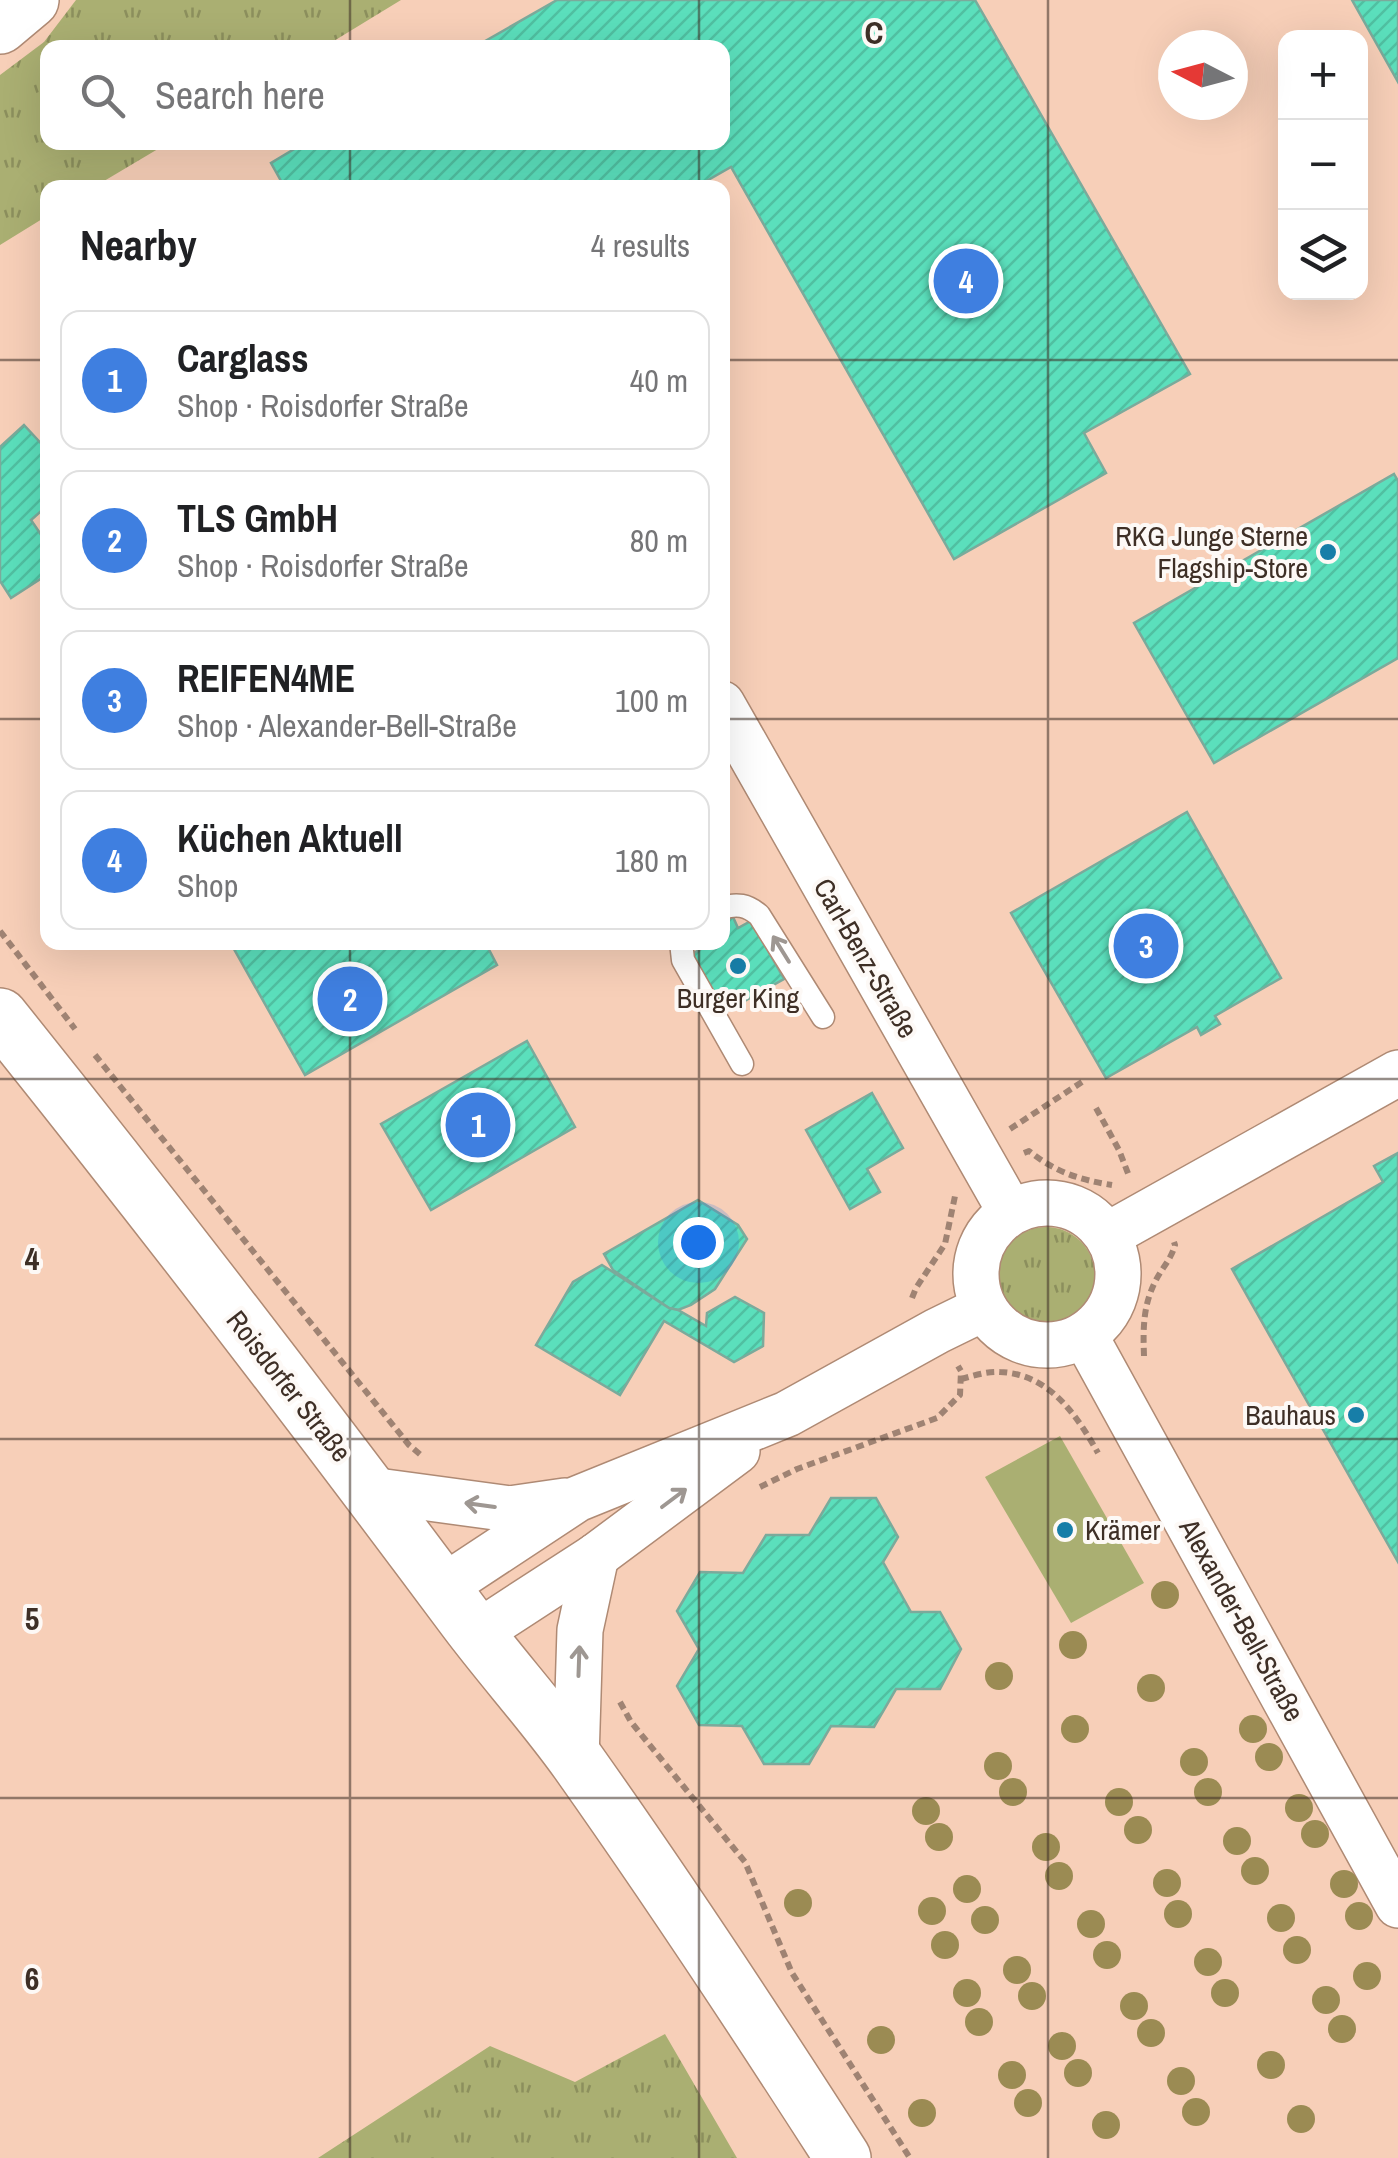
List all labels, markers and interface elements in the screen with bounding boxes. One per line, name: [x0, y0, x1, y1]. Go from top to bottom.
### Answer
text: C: [865, 11, 883, 54]
north arrow: [1158, 30, 1248, 120]
map controls: [1278, 30, 1368, 300]
button: +: [1278, 30, 1368, 120]
search box: [40, 40, 730, 150]
icon: search: [75, 68, 130, 123]
text: Search here: [155, 70, 325, 121]
button: −: [1278, 120, 1368, 210]
button: layers: [1278, 210, 1368, 300]
text: Nearby: [80, 217, 197, 273]
text: 4 results: [591, 224, 690, 267]
pin: 4: [934, 244, 998, 318]
text: Carglass: [177, 333, 309, 384]
text: 1: [107, 359, 122, 402]
text: 40 m: [630, 359, 688, 402]
text: Shop · Roisdorfer Straße: [177, 384, 469, 427]
text: TLS GmbH: [177, 493, 338, 544]
place label: RKG Junge Sterne Flagship-Store: [1115, 517, 1308, 587]
text: 2: [107, 519, 122, 562]
text: 80 m: [630, 519, 688, 562]
marker: RKG Junge Sterne Flagship-Store: [1317, 541, 1339, 563]
text: Shop · Roisdorfer Straße: [177, 544, 469, 587]
text: REIFEN4ME: [177, 653, 355, 704]
text: 3: [107, 679, 122, 722]
text: 100 m: [615, 679, 688, 722]
text: Shop · Alexander-Bell-Straße: [177, 704, 517, 747]
text: Küchen Aktuell: [177, 813, 403, 864]
text: 4: [107, 839, 122, 882]
text: 180 m: [615, 839, 688, 882]
text: Shop: [177, 864, 238, 907]
street label: Carl-Benz-Straße: [805, 871, 927, 1045]
pin: 3: [1114, 908, 1178, 984]
one-way arrow: [770, 935, 791, 963]
marker: Burger King: [727, 955, 749, 977]
pin: 2: [318, 962, 382, 1036]
place label: Burger King: [677, 979, 799, 1017]
pin: 1: [446, 1088, 510, 1162]
your location: [673, 1217, 724, 1268]
text: 4: [25, 1237, 40, 1280]
street label: Roisdorfer Straße: [218, 1302, 360, 1470]
place label: Bauhaus: [1245, 1396, 1336, 1434]
marker: Bauhaus: [1345, 1404, 1367, 1426]
one-way arrow: [660, 1488, 687, 1509]
one-way arrow: [464, 1495, 497, 1513]
place label: Krämer: [1085, 1511, 1161, 1549]
street label: Alexander-Bell-Straße: [1170, 1511, 1313, 1728]
marker: Krämer: [1054, 1519, 1076, 1541]
text: 5: [25, 1597, 39, 1640]
one-way arrow: [569, 1646, 588, 1678]
text: 6: [25, 1957, 39, 2000]

